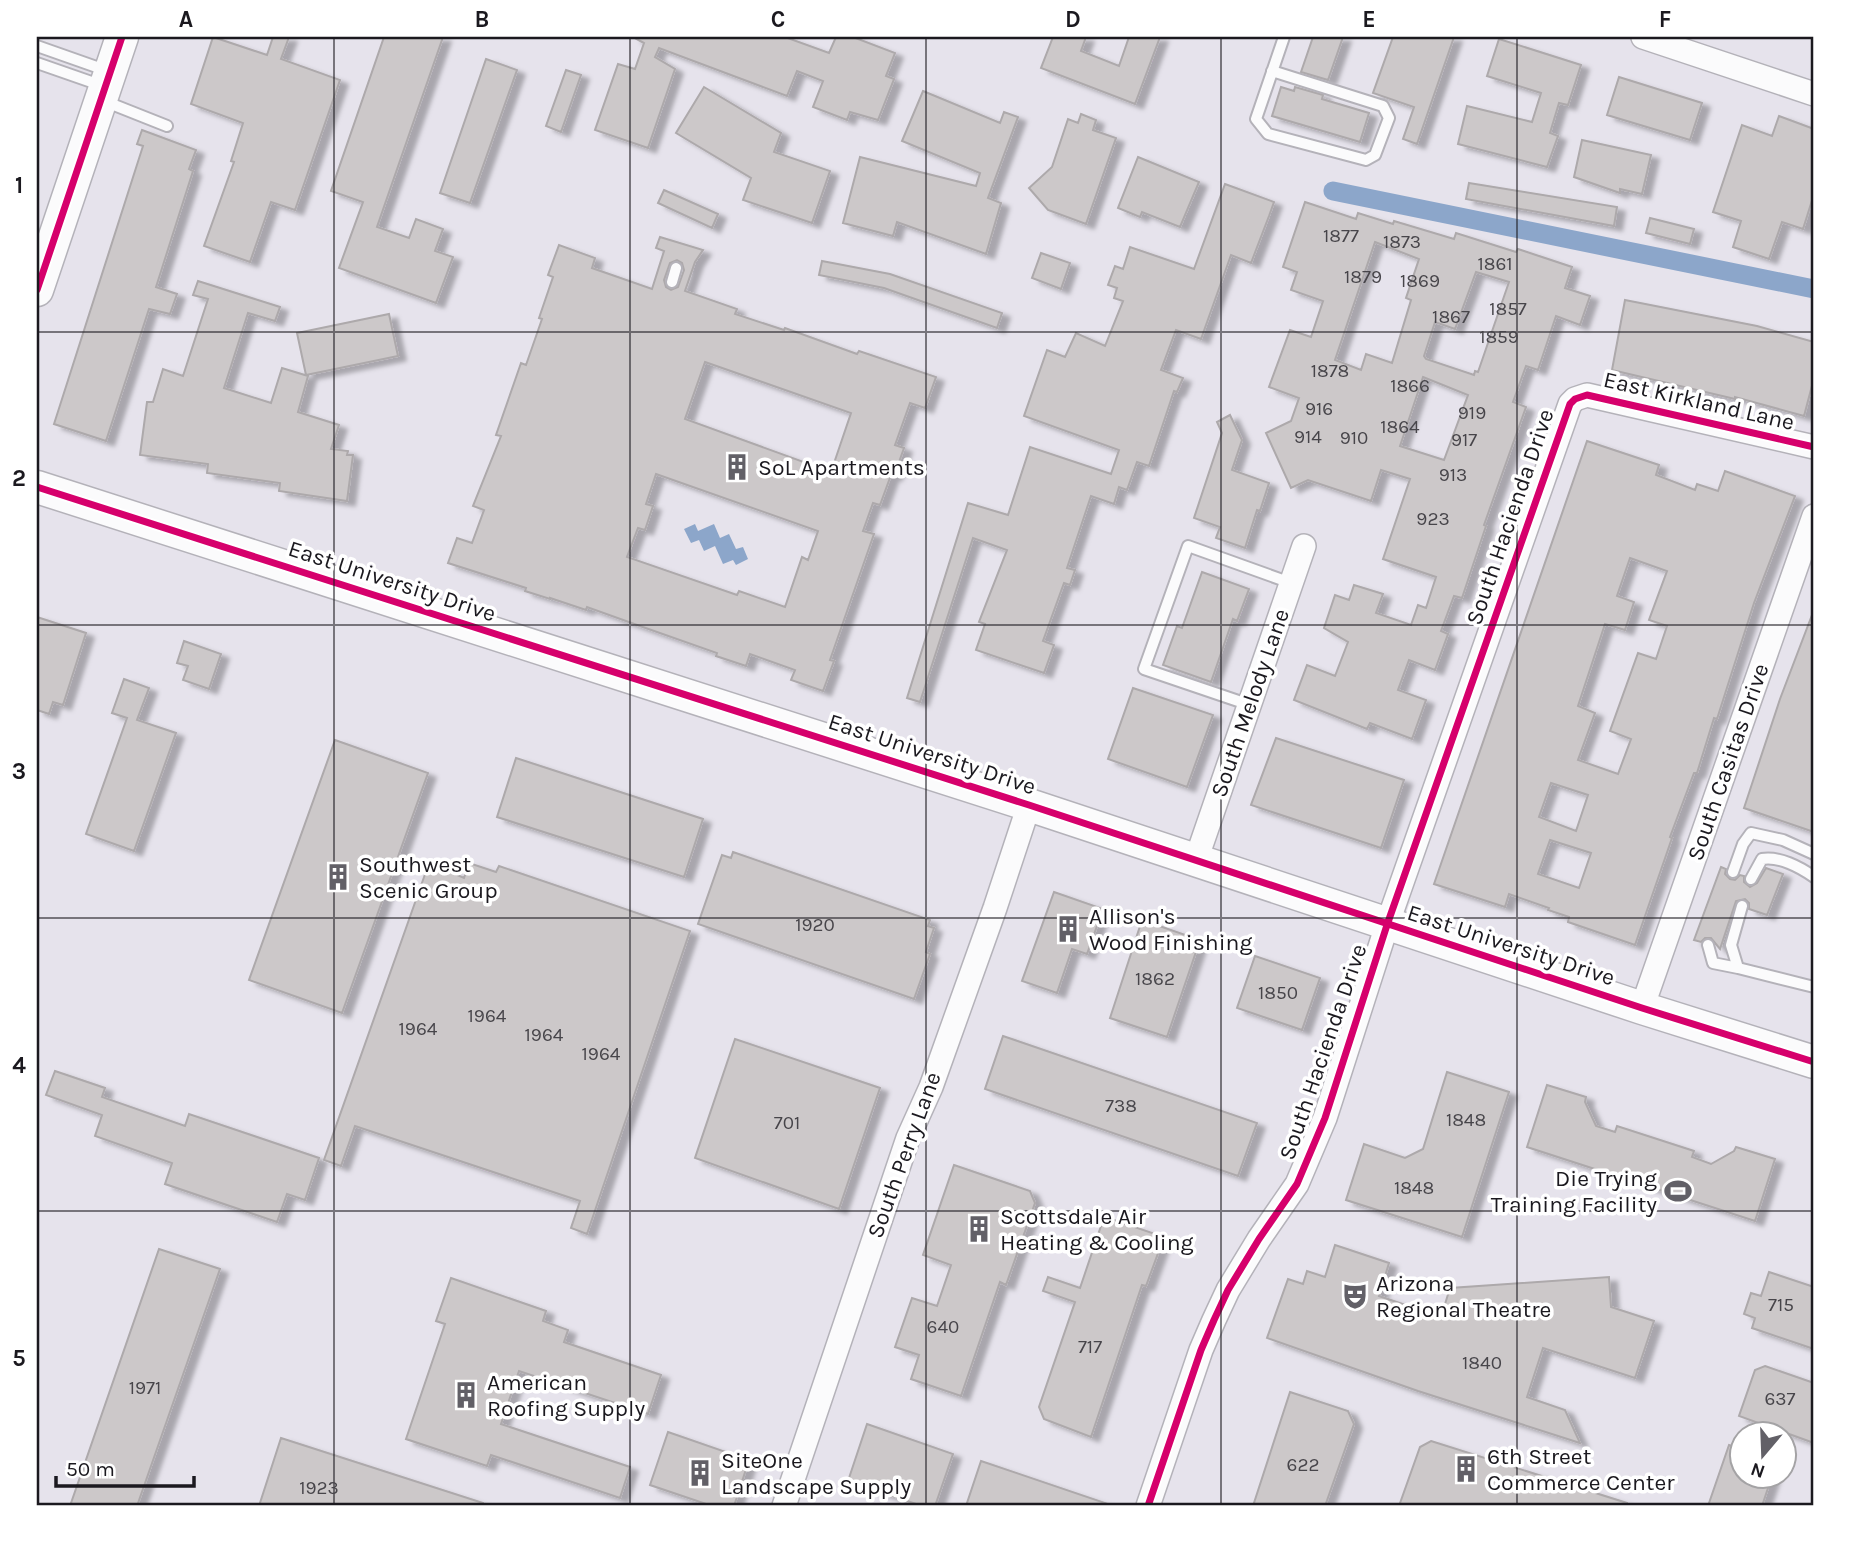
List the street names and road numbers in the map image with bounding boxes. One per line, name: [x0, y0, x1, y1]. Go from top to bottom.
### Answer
street label: East Kirkland Lane: [1601, 366, 1797, 436]
street label: South Hacienda Drive: [1460, 406, 1560, 628]
street label: East University Drive: [285, 535, 499, 627]
street label: South Melody Lane: [1205, 605, 1295, 801]
street label: South Casitas Drive: [1682, 660, 1774, 864]
street label: East University Drive: [825, 708, 1039, 800]
street label: East University Drive: [1404, 899, 1618, 991]
street label: South Hacienda Drive: [1273, 941, 1373, 1163]
street label: South Perry Lane: [861, 1068, 947, 1242]

